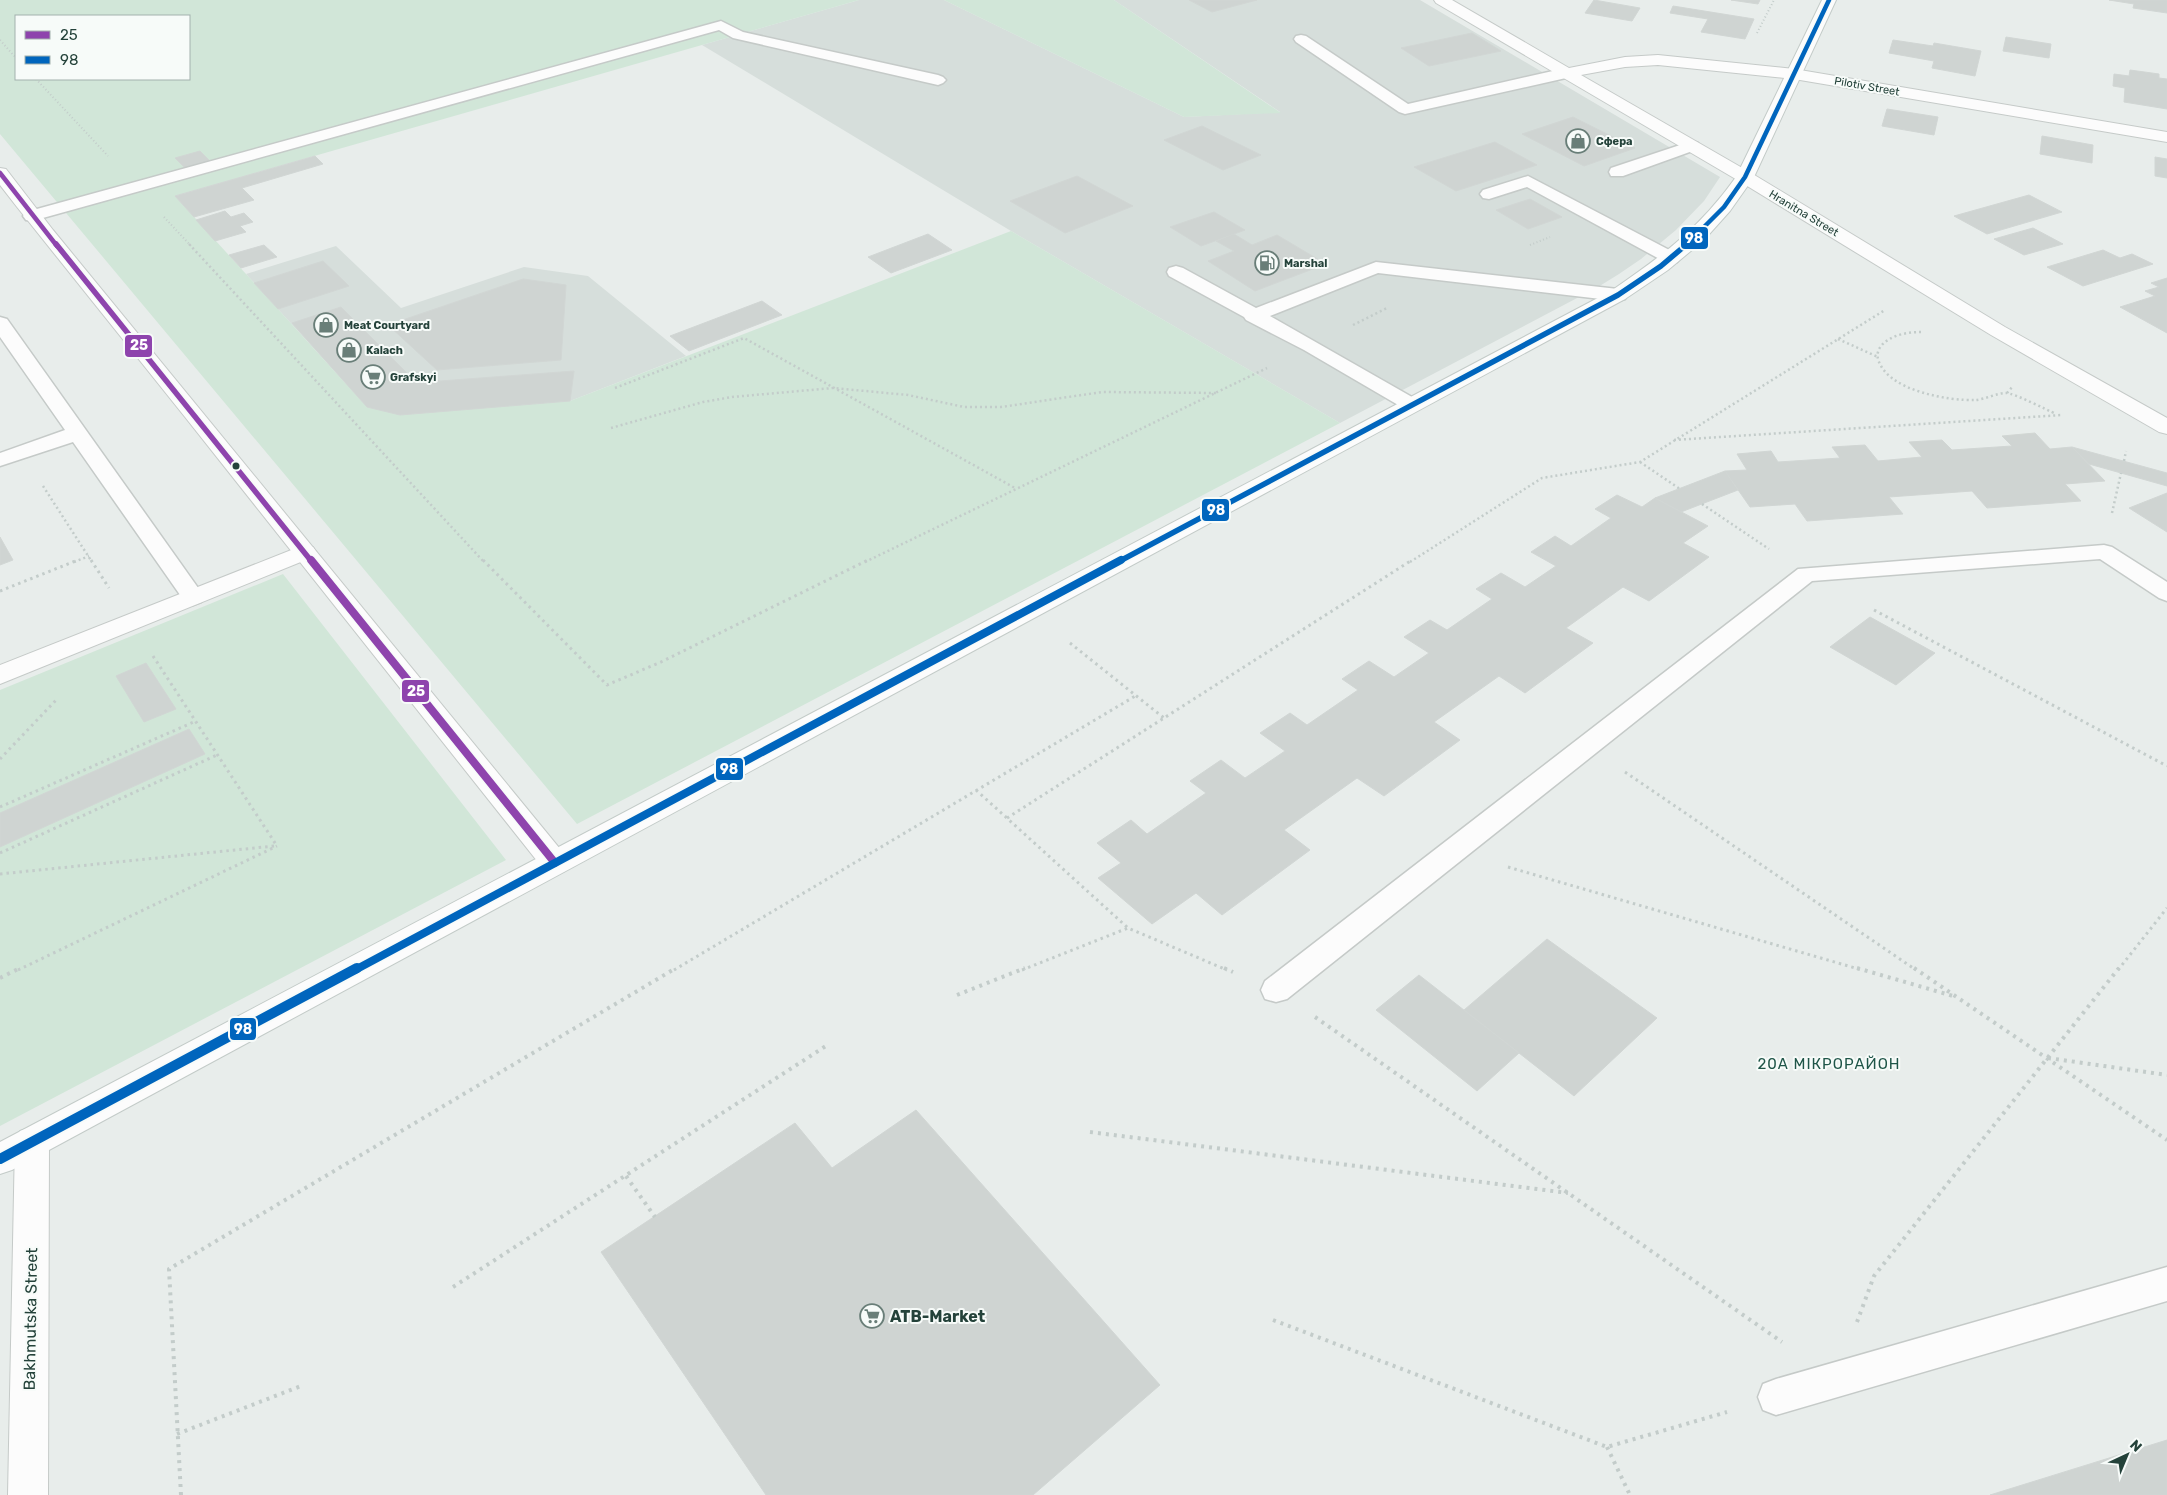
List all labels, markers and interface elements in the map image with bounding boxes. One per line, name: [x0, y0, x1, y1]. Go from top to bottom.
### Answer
legend: [15, 15, 190, 80]
text: 25: [60, 26, 78, 44]
text: 98: [60, 51, 78, 69]
street label: Pilotiv Street: [1833, 74, 1901, 99]
shop icon: Сфера: [1565, 128, 1591, 154]
place label: Сфера: [1596, 135, 1633, 148]
street label: Hranitna Street: [1767, 188, 1841, 240]
line badge: 98: [1680, 226, 1709, 250]
text: 98: [1685, 230, 1703, 247]
fuel station icon: Marshal: [1254, 250, 1280, 276]
place label: Marshal: [1284, 257, 1327, 270]
shop icon: Meat Courtyard: [313, 312, 339, 338]
place label: Meat Courtyard: [344, 319, 430, 332]
line badge: 25: [124, 334, 153, 358]
text: 25: [130, 337, 148, 354]
shop icon: Kalach: [336, 337, 362, 363]
place label: Kalach: [366, 344, 403, 357]
supermarket icon: Grafskyi: [360, 364, 386, 390]
place label: Grafskyi: [390, 371, 436, 384]
unlabelled marker: [231, 461, 241, 471]
line badge: 98: [1201, 498, 1230, 522]
text: 98: [1207, 502, 1225, 519]
line badge: 25: [401, 679, 430, 703]
text: 25: [407, 683, 425, 700]
line badge: 98: [715, 757, 744, 781]
text: 98: [720, 761, 738, 778]
line badge: 98: [229, 1017, 257, 1041]
text: 98: [234, 1021, 252, 1038]
district label: 20А МІКРОРАЙОН: [1757, 1055, 1901, 1073]
street label: Bakhmutska Street: [20, 1247, 41, 1391]
supermarket icon: ATB-Market: [859, 1303, 885, 1329]
place label: ATB-Market: [890, 1307, 986, 1326]
north arrow: [2102, 1430, 2152, 1480]
text: N: [2126, 1436, 2145, 1456]

